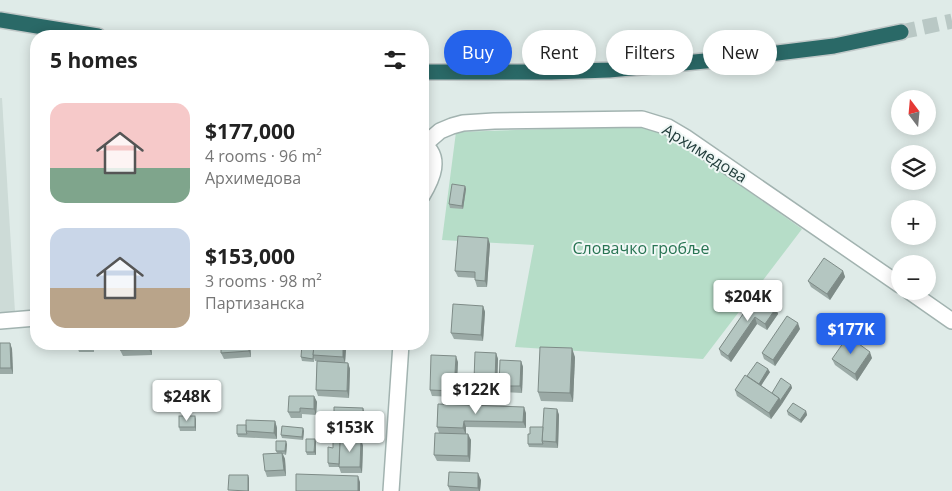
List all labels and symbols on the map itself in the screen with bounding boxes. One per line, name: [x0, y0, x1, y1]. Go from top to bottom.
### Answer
north arrow: [891, 90, 936, 135]
street label: Архимедова: [658, 118, 752, 188]
park label: Словачко гробље: [573, 237, 709, 259]
pin: $204K: [713, 280, 783, 322]
pin: $177K: [816, 312, 886, 355]
pin: $122K: [441, 372, 511, 415]
pin: $248K: [152, 380, 222, 422]
pin: $153K: [315, 410, 385, 453]

